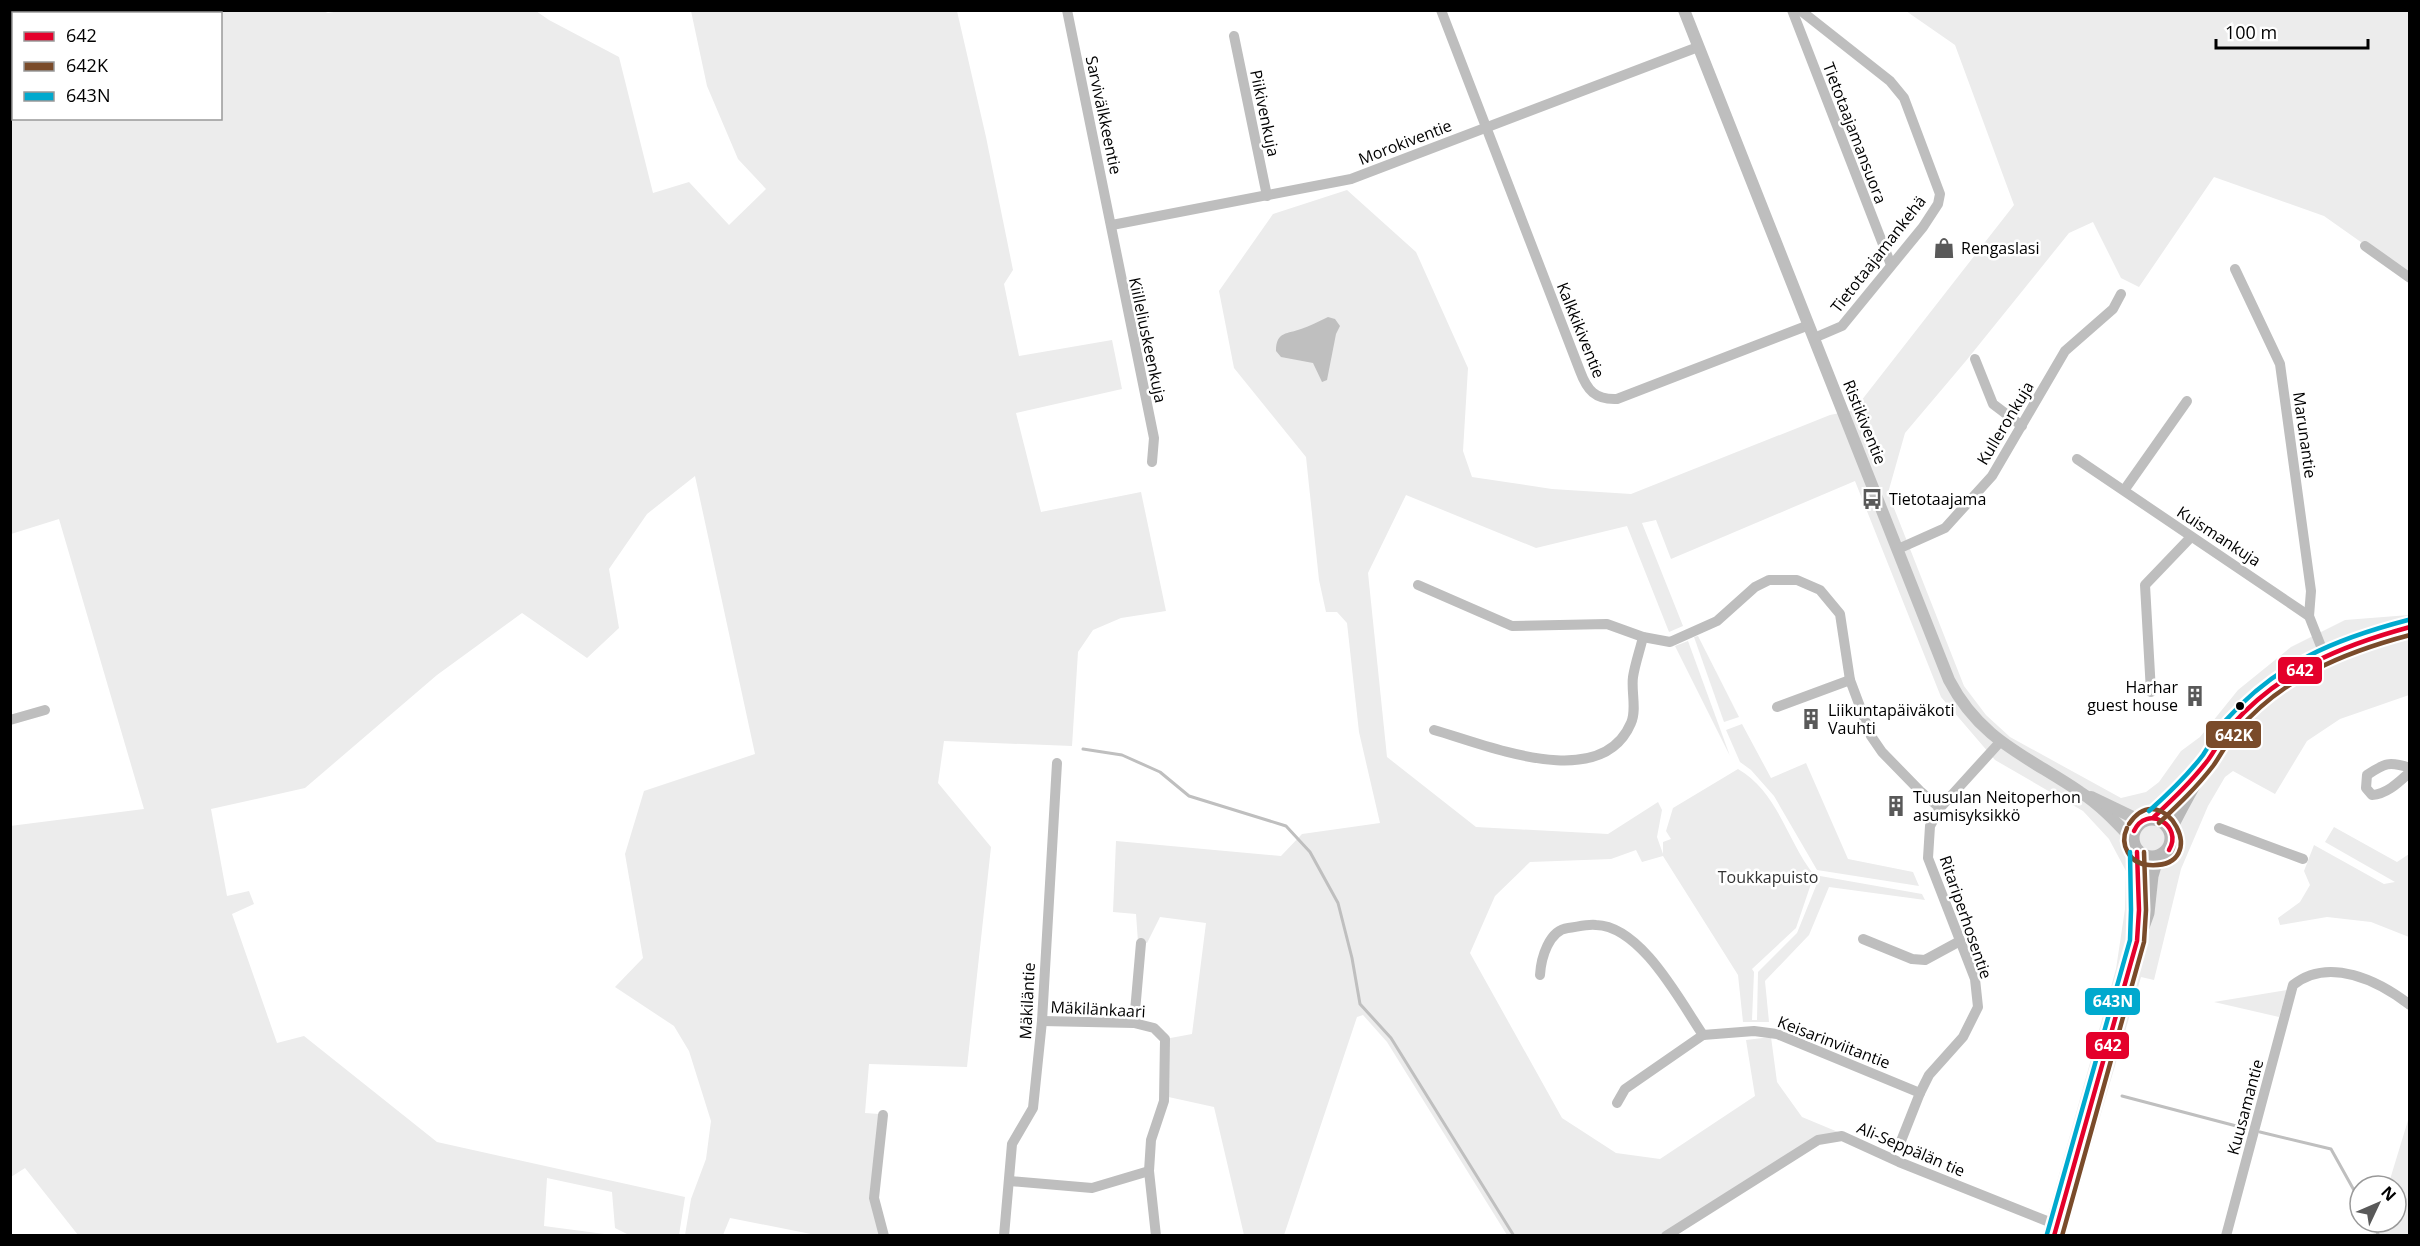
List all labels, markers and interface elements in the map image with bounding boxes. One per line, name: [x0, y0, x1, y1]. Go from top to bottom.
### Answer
legend: [12, 12, 222, 120]
scale bar: [2216, 12, 2368, 50]
text: 100 m: [2225, 20, 2277, 44]
text: 642: [66, 23, 97, 47]
text: 642K: [66, 53, 109, 77]
street label: Sarvivälkkeentie: [1081, 54, 1127, 176]
street label: Tietotaajamansuora: [1818, 59, 1892, 207]
street label: Piikivenkuja: [1245, 68, 1285, 158]
text: 643N: [66, 83, 110, 107]
street label: Morokiventie: [1355, 114, 1455, 170]
street label: Tietotaajamankehä: [1825, 191, 1931, 317]
shop icon: Rengaslasi: [1932, 236, 1956, 260]
place label: Rengaslasi: [1961, 237, 2039, 259]
street label: Kiilleliuskeenkuja: [1124, 275, 1172, 405]
street label: Kalkkikiventie: [1552, 279, 1610, 381]
street label: Ristikiventie: [1838, 377, 1892, 468]
street label: Kulleronkuja: [1971, 377, 2039, 469]
street label: Marunantie: [2288, 390, 2322, 480]
bus stop icon: Tietotaajama: [1860, 487, 1884, 511]
place label: Tietotaajama: [1889, 488, 1986, 510]
street label: Kuismankuja: [2173, 501, 2265, 571]
line badge: 642: [2277, 656, 2323, 685]
text: 642: [2286, 659, 2314, 681]
place label: Harhar guest house: [2087, 676, 2178, 716]
building icon: Harhar guest house: [2183, 684, 2207, 708]
place label: Liikuntapäiväkoti Vauhti: [1828, 699, 1954, 739]
unlabelled marker: [2234, 700, 2246, 712]
building icon: Liikuntapäiväkoti Vauhti: [1799, 707, 1823, 731]
line badge: 642K: [2205, 720, 2262, 749]
text: 642K: [2215, 724, 2253, 746]
place label: Tuusulan Neitoperhon asumisyksikkö: [1913, 786, 2081, 826]
building icon: Tuusulan Neitoperhon asumisyksikkö: [1884, 794, 1908, 818]
street label: Ritariperhosentie: [1935, 852, 1997, 982]
park label: Toukkapuisto: [1718, 866, 1818, 888]
street label: Mäkiläntie: [1014, 962, 1040, 1040]
line badge: 643N: [2084, 987, 2141, 1016]
text: 643N: [2093, 990, 2133, 1012]
street label: Mäkilänkaari: [1050, 996, 1146, 1022]
street label: Keisarinviitantie: [1775, 1010, 1893, 1074]
line badge: 642: [2085, 1031, 2130, 1060]
text: 642: [2094, 1034, 2122, 1056]
street label: Kuusamantie: [2222, 1057, 2268, 1157]
street label: Ali-Seppälän tie: [1854, 1116, 1968, 1182]
north arrow: [2348, 1174, 2408, 1234]
text: N: [2376, 1181, 2401, 1206]

